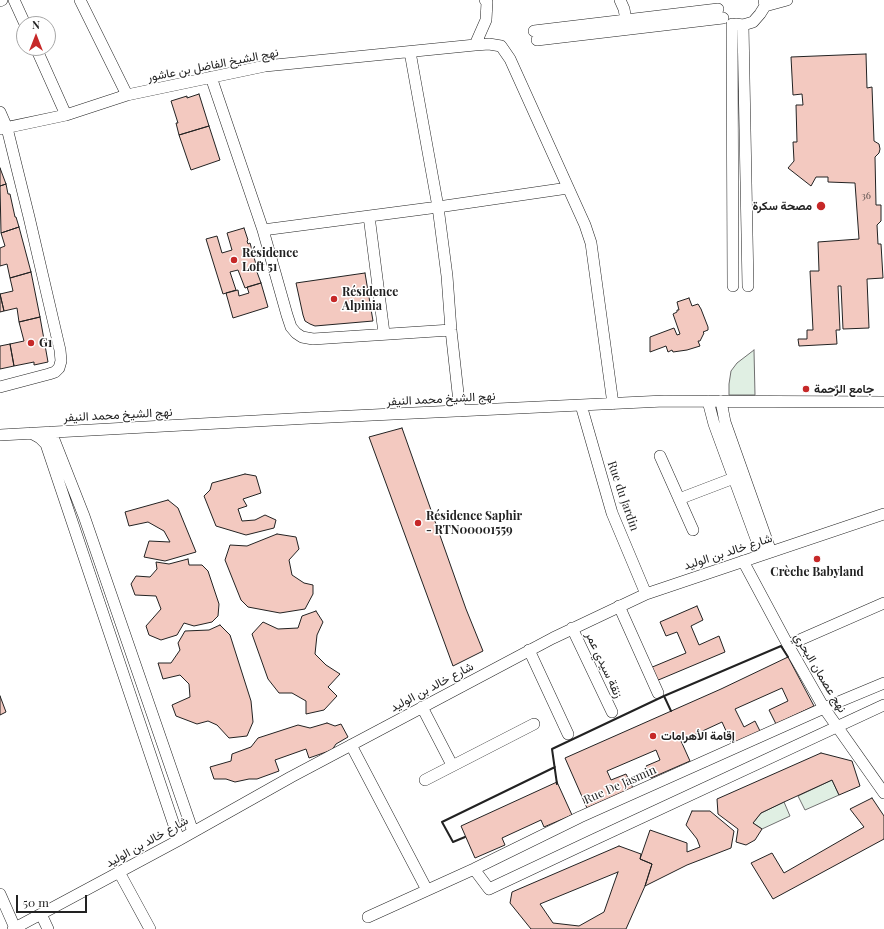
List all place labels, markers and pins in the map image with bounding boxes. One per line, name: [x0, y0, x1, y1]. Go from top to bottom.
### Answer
place label: مصحة سكرة: [752, 199, 812, 213]
marker: مصحة سكرة: [815, 200, 827, 212]
place label: Résidence Loft 51: [242, 246, 298, 274]
marker: Résidence Loft 51: [229, 255, 239, 265]
place label: Résidence Alpinia: [342, 285, 398, 313]
marker: Résidence Alpinia: [329, 294, 339, 304]
place label: G1: [39, 336, 52, 350]
marker: G1: [26, 338, 36, 348]
place label: جامع الرٌحمة: [814, 382, 874, 396]
marker: جامع الرٌحمة: [801, 384, 811, 394]
place label: Résidence Saphir - RTN00001559: [426, 509, 522, 537]
marker: Résidence Saphir - RTN00001559: [413, 518, 423, 528]
marker: Crèche Babyland: [812, 554, 822, 564]
place label: Crèche Babyland: [770, 565, 864, 579]
place label: إقامة الأهرامات: [661, 729, 735, 743]
marker: إقامة الأهرامات: [648, 731, 658, 741]

